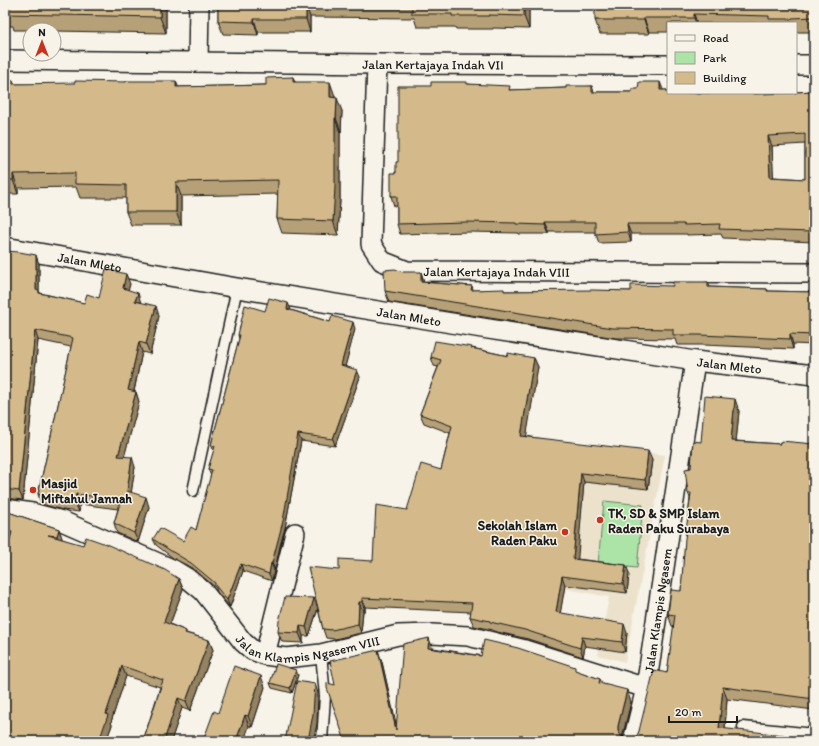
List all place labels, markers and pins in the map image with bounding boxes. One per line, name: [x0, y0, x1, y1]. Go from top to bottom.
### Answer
place label: Masjid Miftahul Jannah: [41, 476, 132, 506]
marker: Masjid Miftahul Jannah: [28, 485, 38, 495]
place label: TK, SD & SMP Islam Raden Paku Surabaya: [607, 506, 730, 537]
marker: TK, SD & SMP Islam Raden Paku Surabaya: [595, 515, 605, 525]
place label: Sekolah Islam Raden Paku: [478, 518, 558, 548]
marker: Sekolah Islam Raden Paku: [560, 527, 570, 537]

